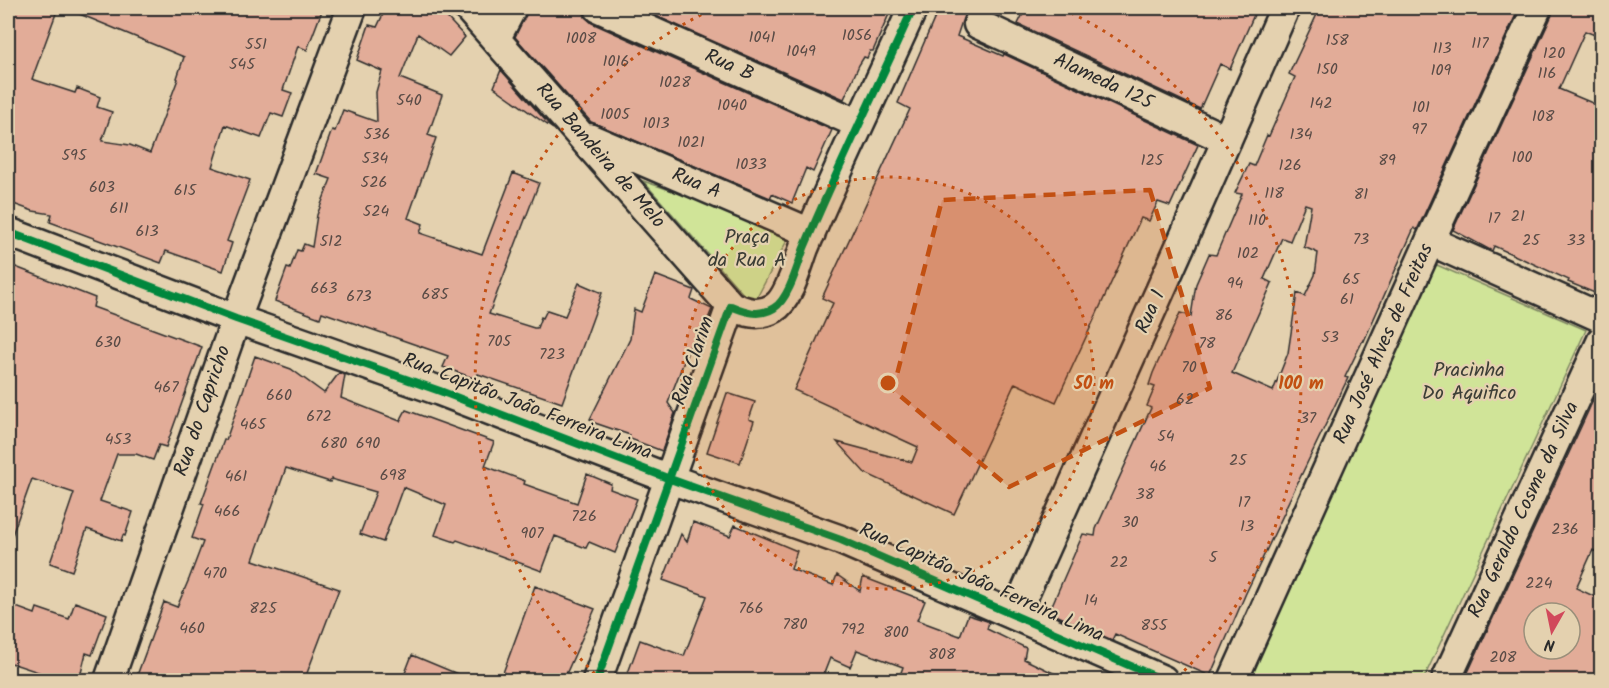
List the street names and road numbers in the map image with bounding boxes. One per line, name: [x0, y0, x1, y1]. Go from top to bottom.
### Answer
street label: Rua B: [699, 41, 759, 91]
street label: Alameda 125: [1048, 45, 1160, 120]
street label: Rua Bandeira de Melo: [527, 76, 673, 236]
street label: Rua A: [666, 159, 726, 209]
street label: Rua José Alves de Freitas: [1325, 238, 1443, 450]
street label: Rua 1: [1127, 285, 1175, 339]
street label: Rua Clarim: [664, 312, 724, 410]
street label: Rua do Capricho: [166, 341, 240, 481]
street label: Rua Capitão João Ferreira Lima: [398, 345, 656, 469]
street label: Rua Geraldo Cosme da Silva: [1460, 396, 1588, 624]
street label: Rua Capitão João Ferreira Lima: [853, 514, 1109, 652]

